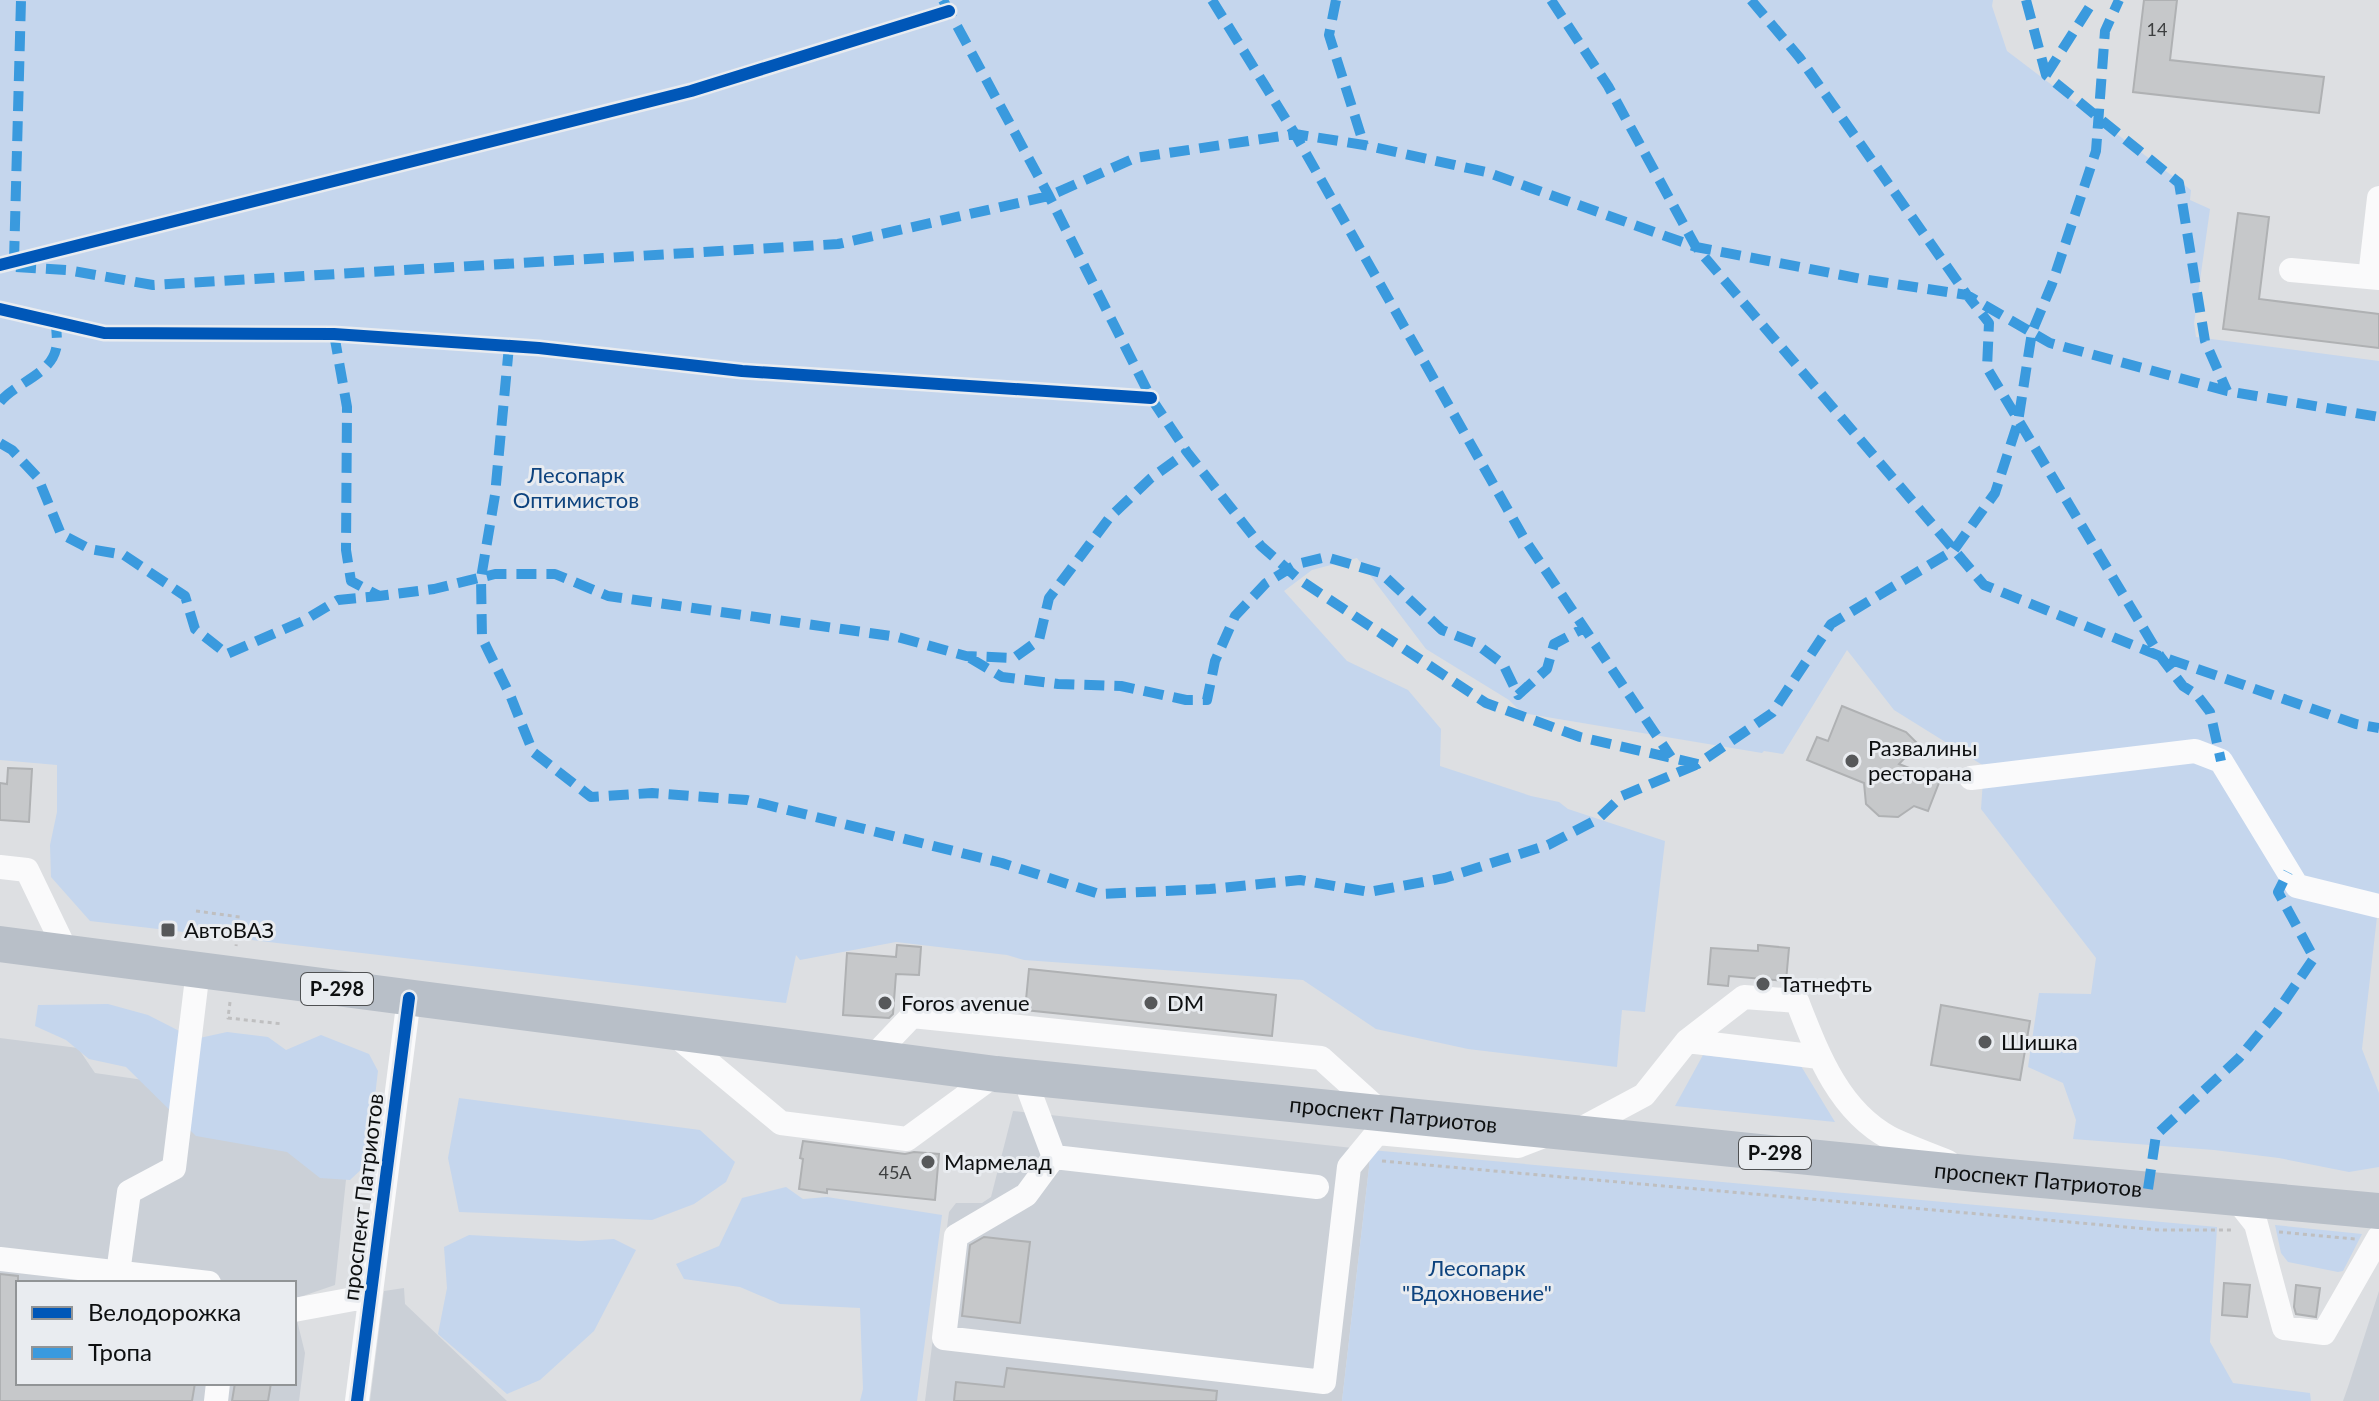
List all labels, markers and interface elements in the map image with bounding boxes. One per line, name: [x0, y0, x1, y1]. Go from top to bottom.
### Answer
house number: 14: [2147, 18, 2167, 40]
park label: Лесопарк Оптимистов: [513, 461, 639, 513]
place label: Развалины ресторана: [1868, 734, 1977, 786]
marker: Развалины ресторана: [1843, 752, 1861, 770]
place label: АвтоВАЗ: [184, 916, 274, 943]
marker: АвтоВАЗ: [159, 921, 177, 939]
place label: Татнефть: [1779, 970, 1872, 997]
road number: Р-298: [301, 973, 373, 1005]
marker: Татнефть: [1754, 975, 1772, 993]
place label: Foros avenue: [901, 989, 1030, 1016]
place label: DM: [1167, 989, 1204, 1016]
marker: Foros avenue: [876, 994, 894, 1012]
marker: DM: [1142, 994, 1160, 1012]
place label: Шишка: [2001, 1028, 2078, 1055]
marker: Шишка: [1976, 1033, 1994, 1051]
street label: проспект Патриотов: [1288, 1090, 1499, 1138]
street label: проспект Патриотов: [336, 1092, 389, 1302]
road number: Р-298: [1739, 1137, 1811, 1169]
place label: Мармелад: [944, 1148, 1052, 1175]
marker: Мармелад: [919, 1153, 937, 1171]
street label: проспект Патриотов: [1933, 1156, 2143, 1202]
house number: 45А: [878, 1161, 912, 1183]
park label: Лесопарк "Вдохновение": [1402, 1254, 1552, 1306]
legend: [16, 1281, 296, 1385]
text: Велодорожка: [88, 1297, 241, 1326]
text: Тропа: [88, 1337, 152, 1366]

